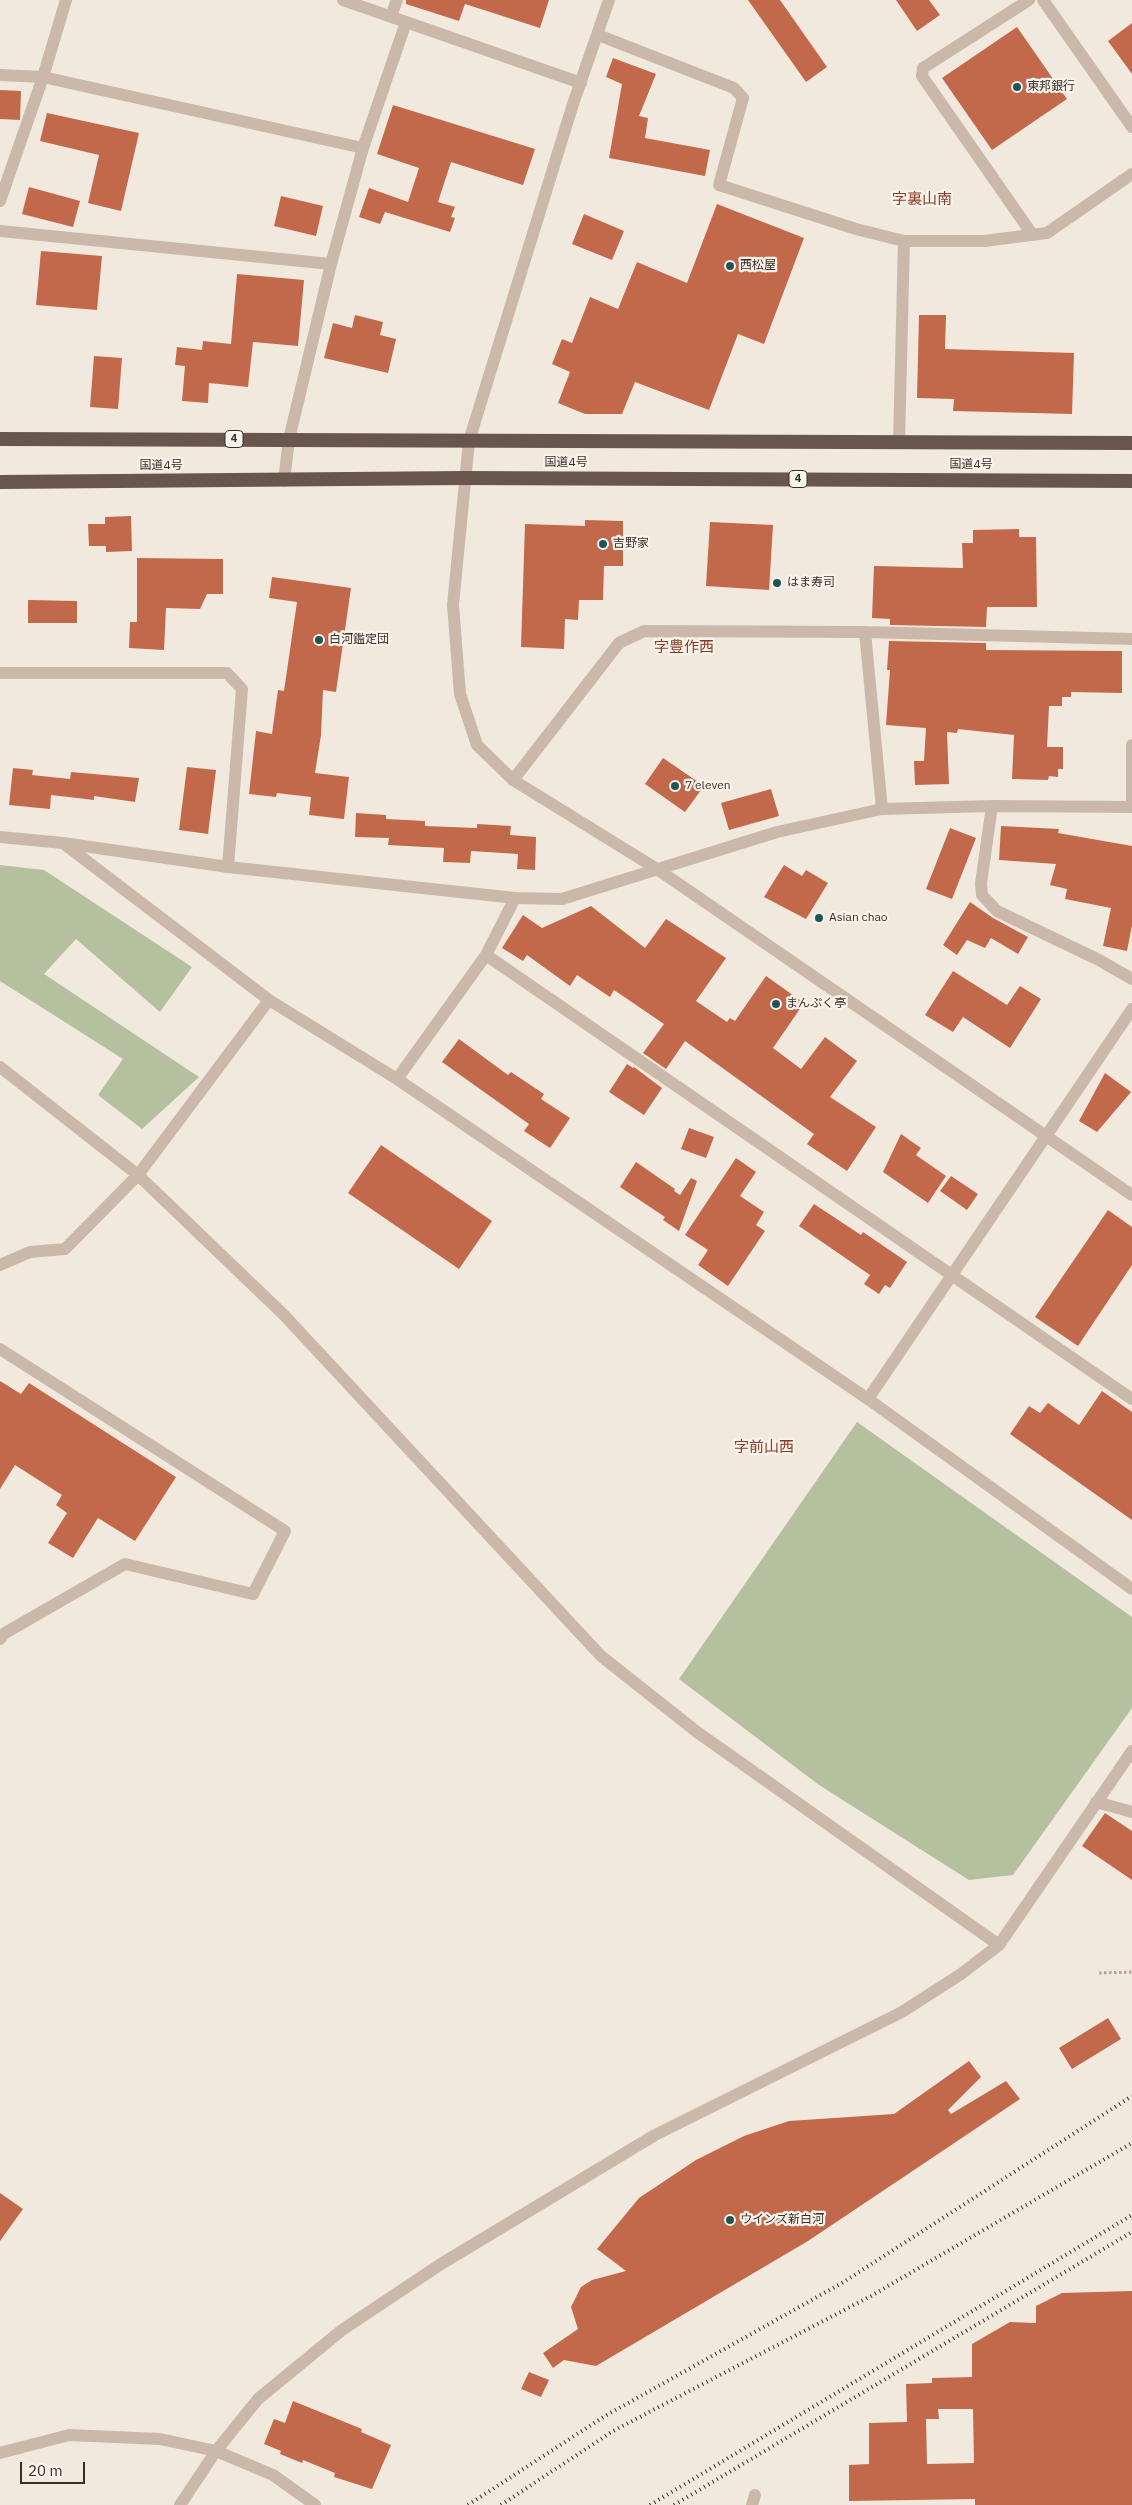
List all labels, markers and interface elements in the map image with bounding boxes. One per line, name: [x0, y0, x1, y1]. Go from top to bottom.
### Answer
place label: 東邦銀行: [1027, 80, 1075, 94]
marker: 東邦銀行: [1011, 81, 1023, 93]
district label: 字裏山南: [892, 191, 952, 209]
place label: 西松屋: [740, 259, 776, 273]
marker: 西松屋: [724, 260, 736, 272]
road number: 4: [225, 430, 243, 448]
street label: 国道4号: [544, 456, 588, 470]
street label: 国道4号: [949, 458, 993, 472]
street label: 国道4号: [139, 459, 183, 473]
road number: 4: [789, 470, 807, 488]
place label: 吉野家: [613, 537, 649, 551]
marker: 吉野家: [597, 538, 609, 550]
place label: はま寿司: [787, 576, 835, 590]
marker: はま寿司: [771, 577, 783, 589]
place label: 白河鑑定団: [329, 633, 389, 647]
marker: 白河鑑定団: [313, 634, 325, 646]
district label: 字豊作西: [654, 639, 714, 657]
place label: 7 eleven: [685, 779, 731, 793]
marker: 7 eleven: [669, 780, 681, 792]
place label: Asian chao: [829, 911, 888, 925]
marker: Asian chao: [813, 912, 825, 924]
place label: まんぷく亭: [786, 997, 846, 1011]
marker: まんぷく亭: [770, 998, 782, 1010]
district label: 字前山西: [734, 1439, 794, 1457]
place label: ウインズ新白河: [740, 2213, 824, 2227]
marker: ウインズ新白河: [724, 2214, 736, 2226]
scale bar: [22, 2452, 88, 2484]
text: 20 m: [28, 2461, 63, 2480]

